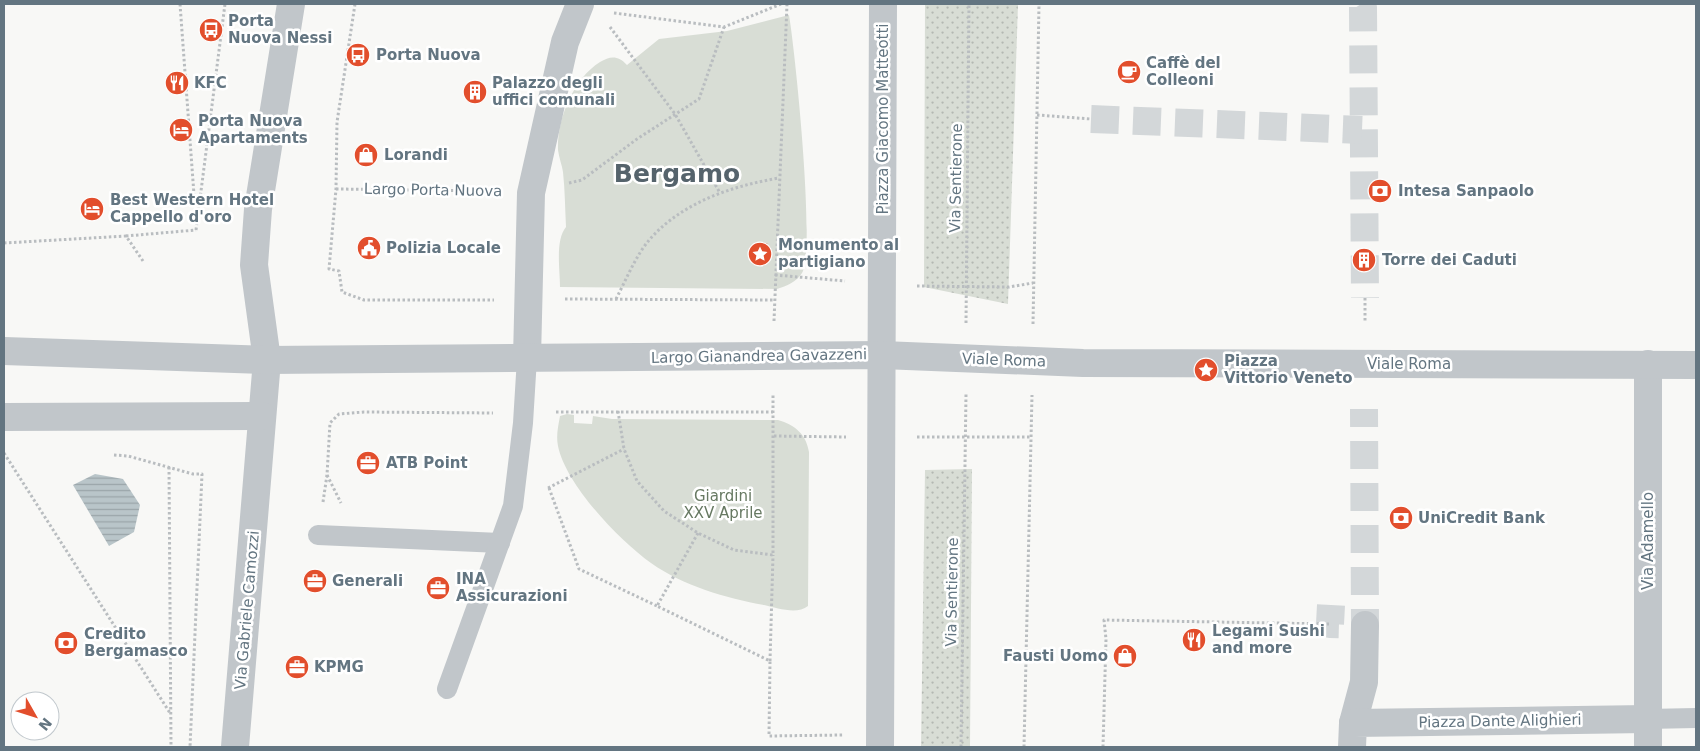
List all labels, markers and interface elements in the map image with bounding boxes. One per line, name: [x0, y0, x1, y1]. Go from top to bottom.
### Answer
place label: Porta Nuova Nessi: [228, 12, 332, 47]
bus stop icon: Porta Nuova Nessi: [198, 17, 224, 43]
street label: Piazza Giacomo Matteotti: [874, 24, 892, 214]
bus stop icon: Porta Nuova: [345, 42, 371, 68]
place label: Porta Nuova: [376, 46, 481, 64]
place label: Caffè del Colleoni: [1146, 54, 1221, 89]
cafe icon: Caffè del Colleoni: [1116, 59, 1142, 85]
restaurant icon: KFC: [164, 70, 190, 96]
place label: KFC: [194, 74, 227, 92]
place label: Palazzo degli uffici comunali: [492, 74, 615, 109]
building icon: Palazzo degli uffici comunali: [462, 79, 488, 105]
place label: Porta Nuova Apartaments: [198, 112, 308, 147]
hotel icon: Porta Nuova Apartaments: [168, 117, 194, 143]
street label: Via Sentierone: [946, 123, 966, 233]
shop icon: Lorandi: [353, 142, 379, 168]
place label: Lorandi: [384, 146, 448, 164]
district label: Bergamo: [614, 159, 740, 188]
bank icon: Intesa Sanpaolo: [1367, 178, 1393, 204]
street label: Largo Porta Nuova: [364, 180, 502, 200]
place label: Intesa Sanpaolo: [1398, 182, 1534, 200]
place label: Best Western Hotel Cappello d'oro: [110, 191, 274, 226]
hotel icon: Best Western Hotel Cappello d'oro: [79, 196, 105, 222]
public building icon: Polizia Locale: [356, 235, 382, 261]
place label: Monumento al partigiano: [778, 236, 899, 271]
place label: Polizia Locale: [386, 239, 501, 257]
place icon: Monumento al partigiano: [747, 241, 773, 267]
building icon: Torre dei Caduti: [1351, 247, 1377, 273]
place label: Torre dei Caduti: [1382, 251, 1517, 269]
street label: Largo Gianandrea Gavazzeni: [651, 345, 867, 367]
street label: Viale Roma: [962, 350, 1046, 370]
place label: Piazza Vittorio Veneto: [1224, 352, 1353, 387]
street label: Viale Roma: [1367, 355, 1451, 373]
place icon: Piazza Vittorio Veneto: [1193, 357, 1219, 383]
office icon: ATB Point: [355, 450, 381, 476]
place label: ATB Point: [386, 454, 468, 472]
park label: Giardini XXV Aprile: [683, 487, 763, 522]
street label: Via Adamello: [1639, 492, 1657, 590]
bank icon: UniCredit Bank: [1388, 505, 1414, 531]
place label: UniCredit Bank: [1418, 509, 1546, 527]
street label: Via Gabriele Camozzi: [231, 530, 263, 690]
street label: Via Sentierone: [942, 537, 962, 647]
office icon: Generali: [302, 568, 328, 594]
place label: INA Assicurazioni: [456, 570, 568, 605]
place label: Generali: [332, 572, 403, 590]
office icon: INA Assicurazioni: [425, 575, 451, 601]
place label: Legami Sushi and more: [1212, 622, 1325, 657]
place label: Credito Bergamasco: [84, 625, 188, 660]
restaurant icon: Legami Sushi and more: [1181, 627, 1207, 653]
bank icon: Credito Bergamasco: [53, 630, 79, 656]
shop icon: Fausti Uomo: [1112, 643, 1138, 669]
place label: Fausti Uomo: [1003, 647, 1108, 665]
office icon: KPMG: [284, 654, 310, 680]
place label: KPMG: [314, 658, 364, 676]
north arrow: [10, 691, 60, 741]
street label: Piazza Dante Alighieri: [1418, 711, 1582, 731]
text: N: [35, 715, 55, 734]

